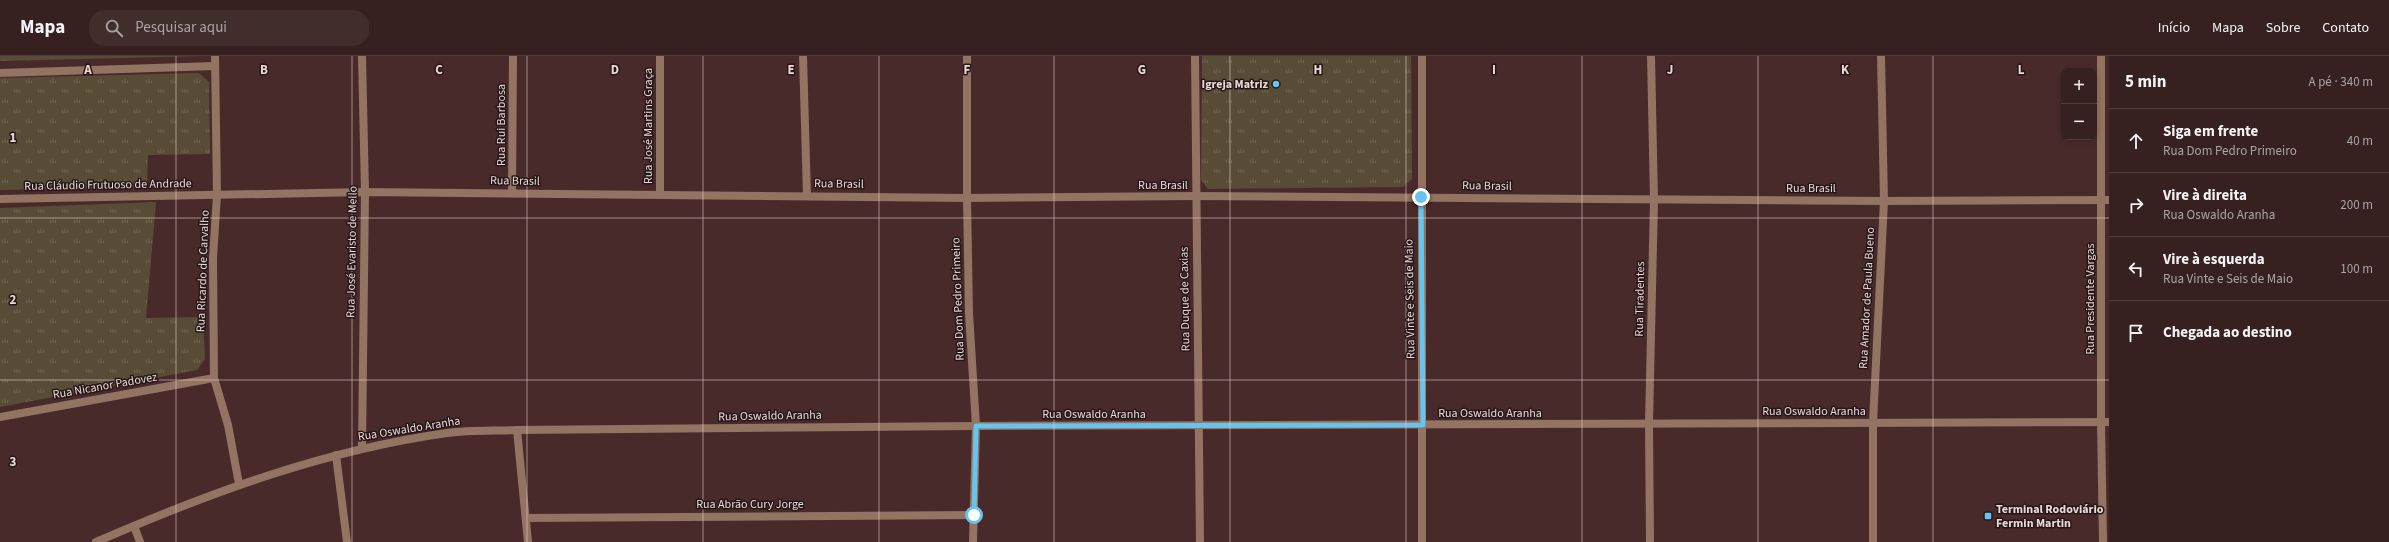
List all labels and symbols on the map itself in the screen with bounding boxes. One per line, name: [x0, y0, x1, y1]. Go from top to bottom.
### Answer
text: A: [83, 61, 92, 79]
text: B: [260, 61, 268, 79]
text: C: [435, 61, 443, 79]
text: D: [611, 61, 619, 79]
text: E: [787, 61, 795, 79]
text: F: [964, 61, 971, 79]
text: G: [1138, 61, 1146, 79]
text: H: [1314, 61, 1322, 79]
text: I: [1492, 61, 1496, 79]
text: J: [1667, 61, 1673, 79]
text: K: [1841, 61, 1850, 79]
text: L: [2018, 61, 2025, 79]
street label: Rua José Martins Graça: [640, 68, 657, 184]
place label: Igreja Matriz: [1202, 76, 1268, 93]
marker: Igreja Matriz: [1271, 79, 1281, 89]
street label: Rua Rui Barbosa: [493, 84, 510, 166]
text: 1: [10, 129, 17, 147]
street label: Rua Brasil: [490, 172, 540, 190]
street label: Rua Cláudio Frutuoso de Andrade: [24, 175, 192, 195]
street label: Rua Brasil: [814, 175, 864, 193]
street label: Rua Brasil: [1138, 177, 1188, 194]
street label: Rua Brasil: [1462, 177, 1512, 195]
street label: Rua Brasil: [1786, 180, 1836, 197]
street label: Rua José Evaristo de Mello: [342, 186, 362, 318]
route end: [1412, 188, 1430, 206]
street label: Rua Ricardo de Carvalho: [192, 209, 214, 333]
street label: Rua Amador de Paula Bueno: [1855, 227, 1879, 369]
street label: Rua Dom Pedro Primeiro: [947, 237, 969, 361]
street label: Rua Vinte e Seis de Maio: [1400, 239, 1420, 359]
street label: Rua Presidente Vargas: [2082, 244, 2099, 354]
street label: Rua Duque de Caxias: [1176, 247, 1194, 351]
street label: Rua Tiradentes: [1631, 261, 1649, 337]
text: 2: [10, 291, 17, 309]
street label: Rua Nicanor Padovez: [52, 368, 158, 404]
street label: Rua Oswaldo Aranha: [1762, 403, 1866, 420]
street label: Rua Oswaldo Aranha: [1438, 405, 1542, 422]
street label: Rua Oswaldo Aranha: [1042, 406, 1146, 423]
street label: Rua Oswaldo Aranha: [718, 407, 822, 425]
street label: Rua Oswaldo Aranha: [357, 413, 461, 445]
text: 3: [10, 453, 17, 471]
street label: Rua Abrão Cury Jorge: [696, 496, 804, 513]
place label: Terminal Rodoviário Fermin Martin: [1996, 501, 2104, 532]
route start: [965, 506, 983, 524]
marker: Terminal Rodoviário Fermin Martin: [1983, 511, 1993, 521]

